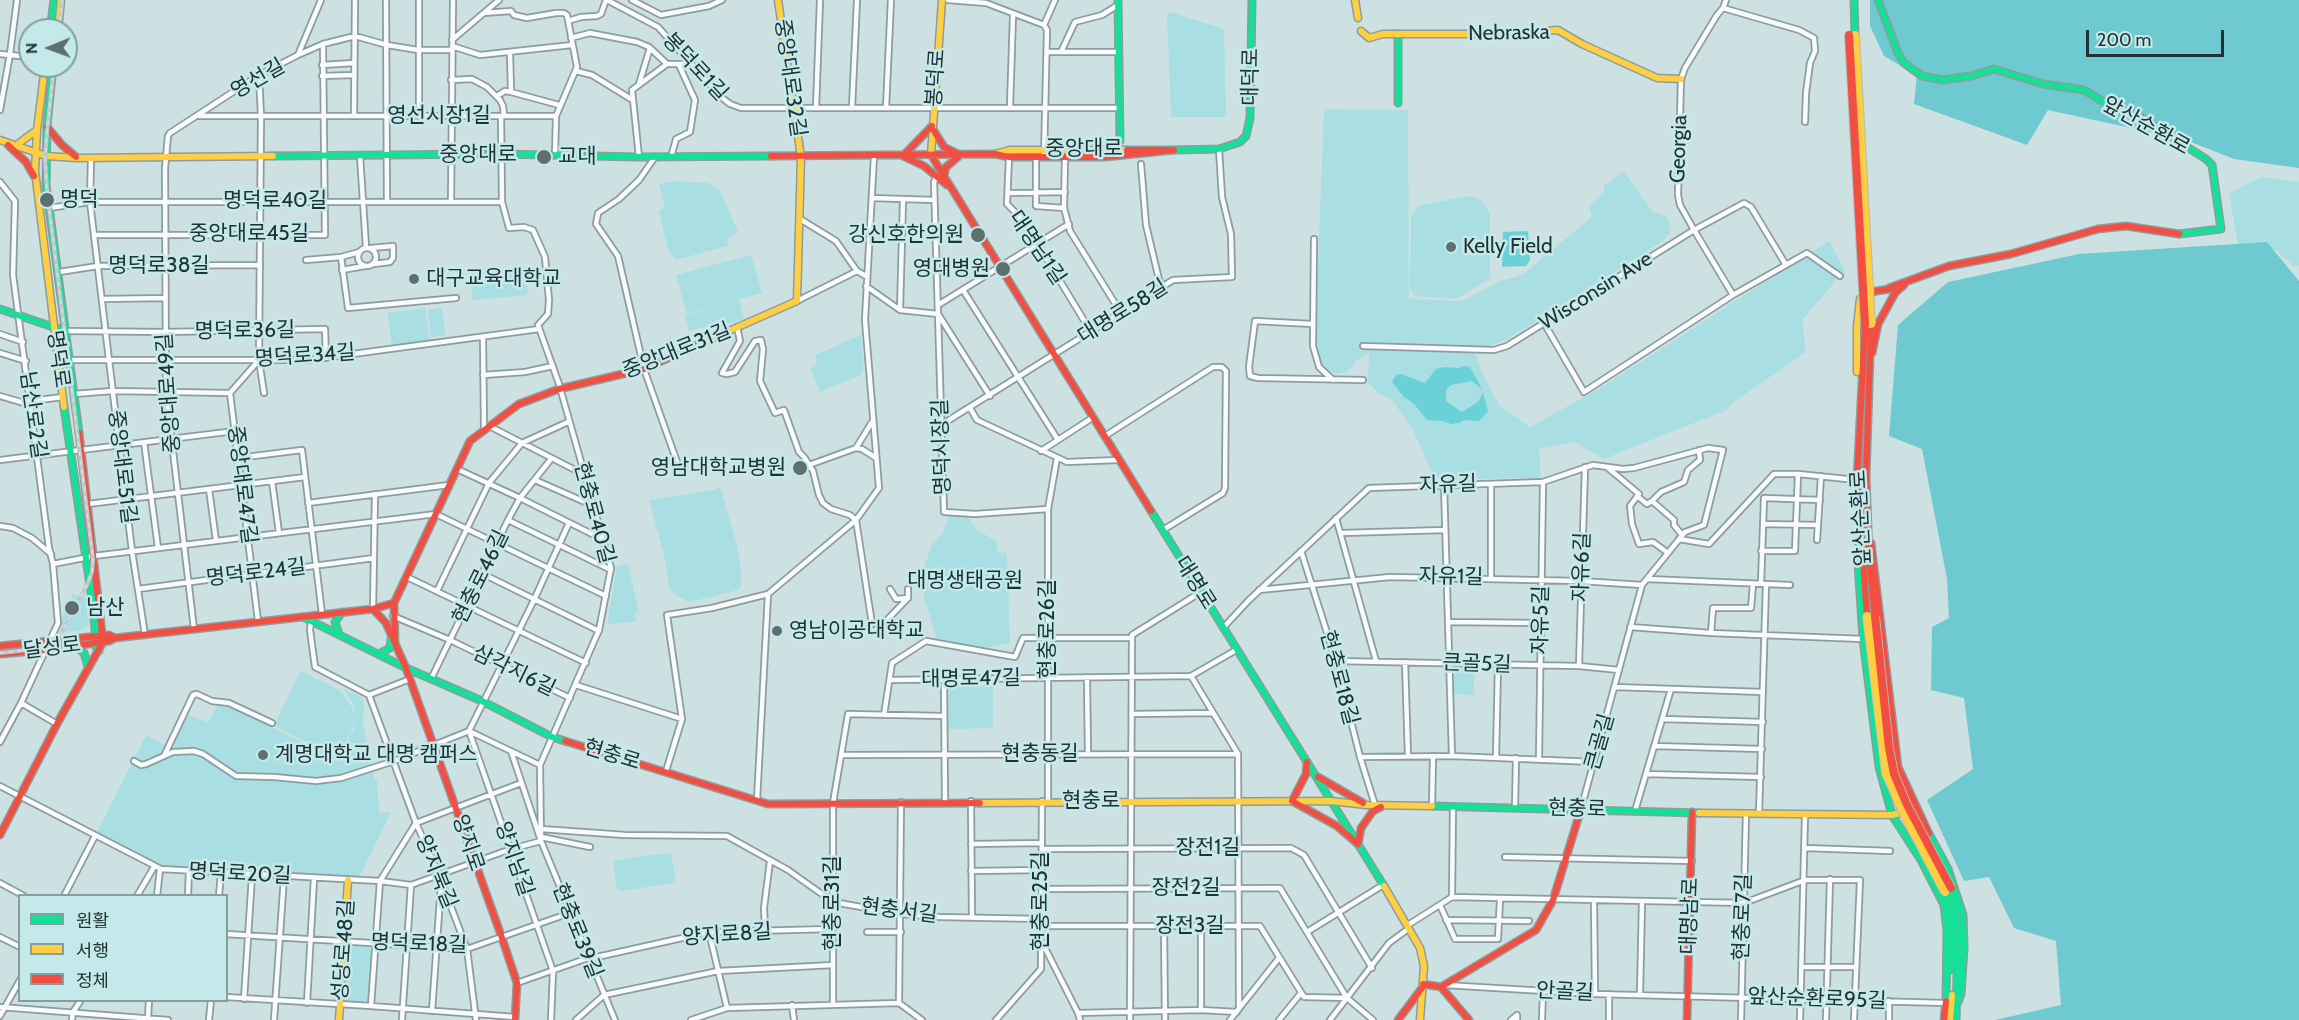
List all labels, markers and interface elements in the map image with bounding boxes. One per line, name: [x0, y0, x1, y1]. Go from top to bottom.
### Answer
street label: 중앙대로32길: [769, 17, 811, 139]
north arrow: [18, 18, 78, 78]
scale bar: [2089, 18, 2227, 56]
street label: Nebraska: [1468, 20, 1550, 46]
street label: 봉덕로1길: [657, 28, 733, 106]
text: 200 m: [2097, 29, 2151, 51]
text: N: [22, 42, 41, 54]
street label: 봉덕로: [921, 48, 951, 108]
street label: 대덕로: [1238, 48, 1264, 106]
street label: 영선길: [227, 54, 289, 104]
street label: 앞산순환로: [2098, 92, 2194, 160]
street label: 영선시장1길: [387, 103, 491, 129]
street label: Georgia: [1665, 114, 1693, 184]
street label: 중앙대로: [1045, 136, 1123, 162]
street label: 중앙대로: [439, 142, 517, 168]
place label: 교대: [558, 144, 597, 170]
marker: 교대: [535, 148, 553, 166]
place label: 명덕: [60, 187, 99, 213]
street label: 명덕로40길: [223, 188, 327, 214]
marker: 명덕: [38, 191, 56, 209]
street label: 대명남1길: [1003, 206, 1071, 290]
street label: 중앙대로45길: [189, 221, 309, 247]
place label: 강신호한의원: [848, 222, 964, 248]
marker: 강신호한의원: [969, 226, 987, 244]
place label: Kelly Field: [1463, 234, 1553, 260]
marker: Kelly Field: [1444, 240, 1458, 254]
street label: Wisconsin Ave: [1535, 246, 1657, 336]
street label: 명덕로38길: [108, 253, 210, 279]
place label: 영대병원: [913, 256, 990, 282]
marker: 영대병원: [994, 260, 1012, 278]
place label: 대구교육대학교: [426, 266, 561, 292]
marker: 대구교육대학교: [407, 272, 421, 286]
street label: 대명로58길: [1073, 274, 1173, 350]
street label: 명덕로36길: [195, 318, 295, 344]
street label: 중앙대로31길: [619, 318, 735, 384]
street label: 명덕로: [41, 329, 75, 389]
street label: 중앙대로49길: [152, 332, 186, 454]
street label: 명덕로34길: [254, 340, 356, 372]
street label: 남산로2길: [14, 370, 52, 460]
street label: 명덕시장길: [928, 398, 956, 496]
street label: 중앙대로51길: [102, 408, 142, 526]
street label: 중앙대로47길: [222, 424, 262, 546]
place label: 영남대학교병원: [651, 455, 786, 481]
street label: 현충로40길: [568, 459, 620, 567]
marker: 영남대학교병원: [791, 459, 809, 477]
street label: 앞산순환로: [1846, 469, 1876, 567]
street label: 자유길: [1419, 471, 1477, 499]
street label: 현충로46길: [447, 526, 515, 628]
street label: 자유6길: [1568, 532, 1596, 602]
street label: 대명로: [1169, 552, 1221, 614]
street label: 명덕로24길: [205, 554, 307, 592]
street label: 자유1길: [1418, 564, 1484, 590]
park label: 대명생태공원: [907, 568, 1023, 594]
street label: 현충로26길: [1035, 579, 1061, 679]
street label: 자유5길: [1528, 585, 1554, 655]
place label: 남산: [86, 595, 125, 621]
marker: 남산: [63, 599, 81, 617]
place label: 영남이공대학교: [789, 618, 924, 644]
marker: 영남이공대학교: [770, 624, 784, 638]
street label: 현충로18길: [1314, 628, 1364, 728]
street label: 달성로: [22, 632, 82, 664]
street label: 삼각지6길: [468, 640, 560, 702]
street label: 큰골5길: [1442, 650, 1512, 678]
street label: 대명로47길: [921, 666, 1021, 692]
street label: 큰골길: [1580, 711, 1620, 773]
street label: 현충로: [581, 734, 643, 776]
street label: 현충동길: [1001, 741, 1079, 767]
place label: 계명대학교 대명 캠퍼스: [275, 742, 478, 768]
marker: 계명대학교 대명 캠퍼스: [256, 748, 270, 762]
street label: 현충로: [1062, 788, 1120, 814]
street label: 현충로: [1548, 795, 1606, 823]
street label: 양지로: [447, 811, 489, 875]
street label: 양지남길: [490, 818, 538, 900]
street label: 양지북길: [410, 831, 462, 913]
street label: 장전1길: [1176, 835, 1240, 861]
street label: 현충로25길: [1028, 851, 1054, 951]
street label: 현충로31길: [820, 855, 846, 951]
street label: 명덕로20길: [188, 859, 292, 889]
street label: 현충로7길: [1729, 873, 1757, 961]
street label: 장전2길: [1152, 875, 1220, 901]
street label: 대명남로: [1676, 877, 1704, 955]
street label: 현충로39길: [546, 880, 608, 982]
legend: [18, 894, 228, 1002]
street label: 현충서길: [859, 894, 939, 928]
street label: 성당로48길: [328, 898, 360, 1002]
text: 원활: [76, 910, 109, 932]
street label: 장전3길: [1155, 913, 1225, 939]
street label: 양지로8길: [681, 919, 773, 951]
street label: 명덕로18길: [370, 930, 468, 958]
text: 서행: [76, 940, 109, 962]
text: 정체: [76, 970, 109, 992]
street label: 안골길: [1535, 978, 1595, 1006]
street label: 앞산순환로95길: [1747, 984, 1887, 1014]

